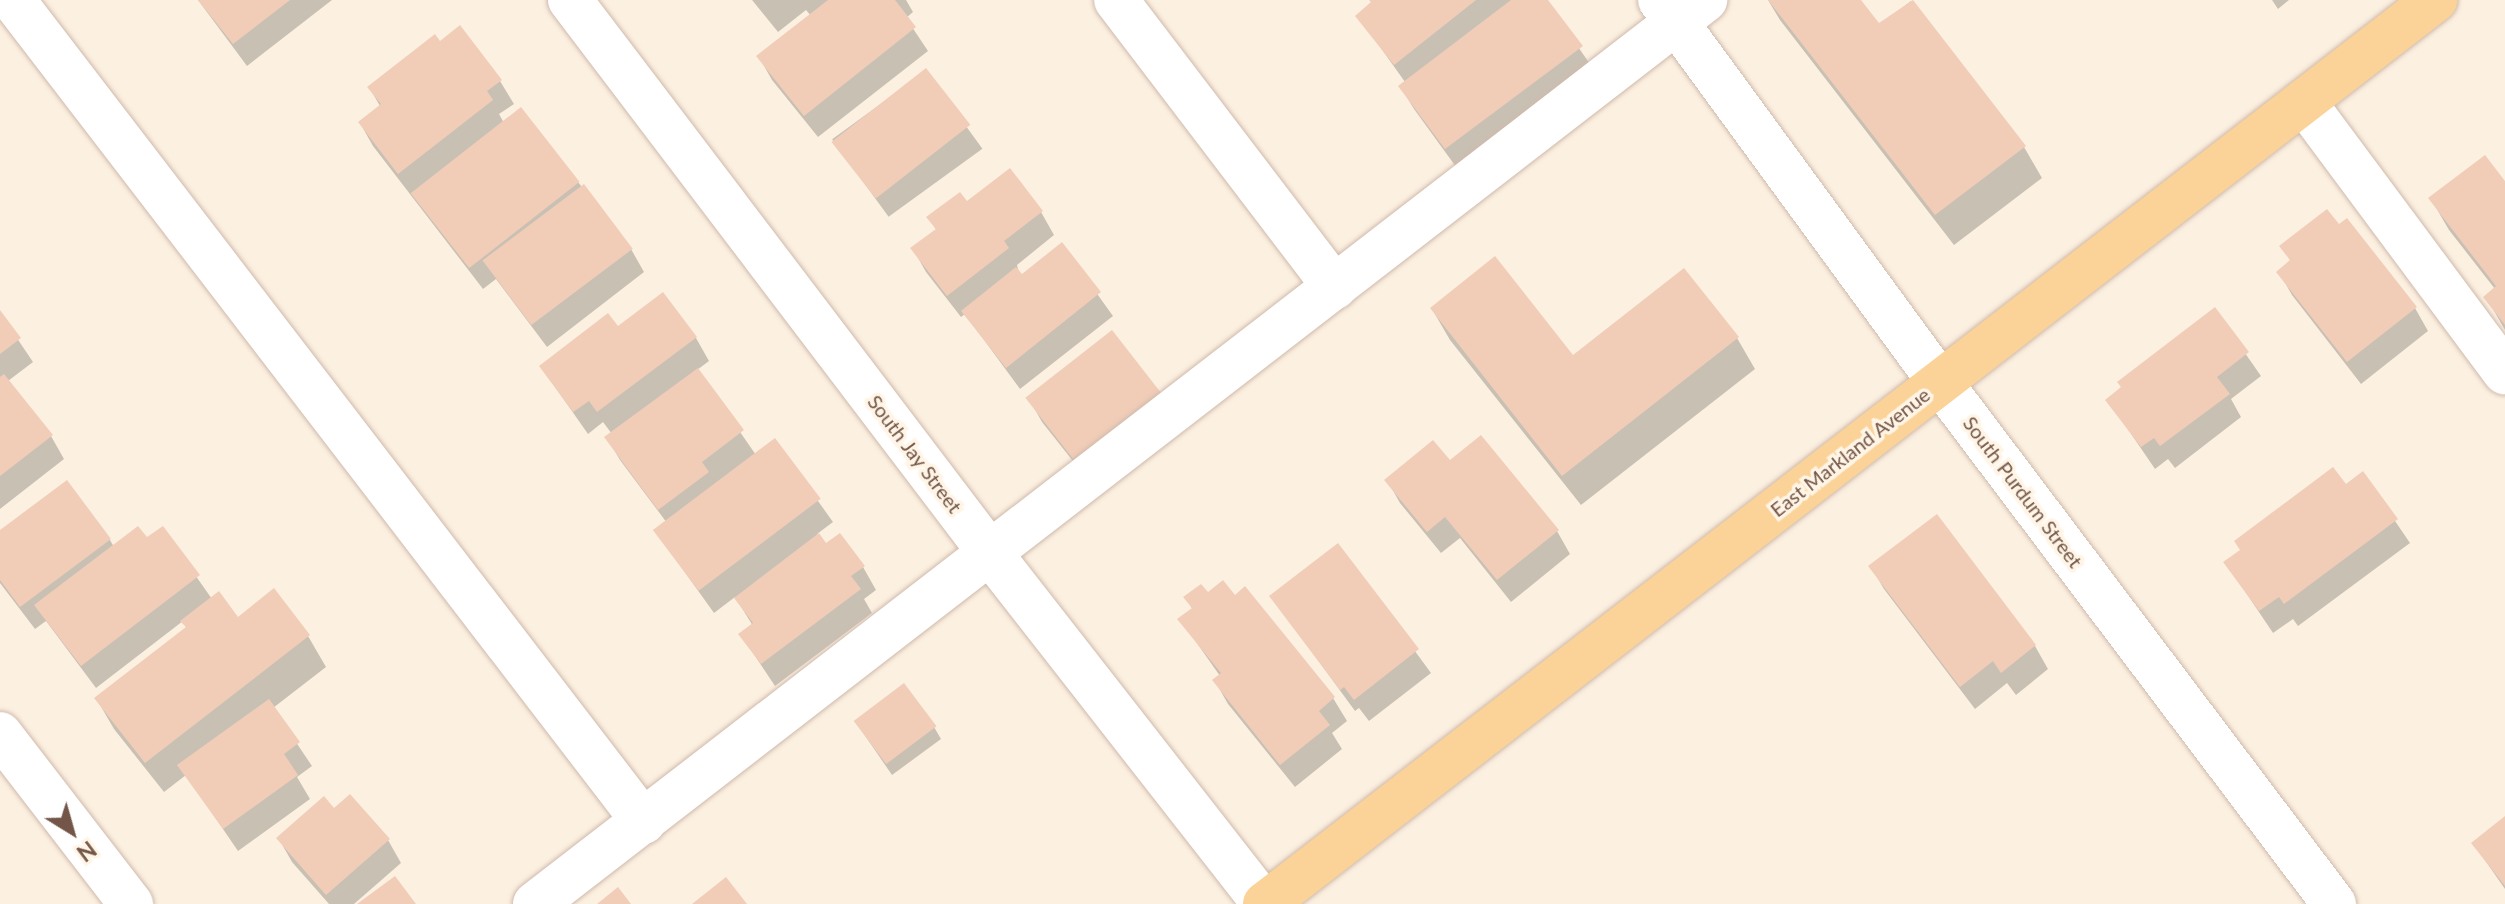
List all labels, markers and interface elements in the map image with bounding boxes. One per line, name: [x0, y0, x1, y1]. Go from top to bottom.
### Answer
street label: East Markland Avenue: [1765, 382, 1935, 522]
street label: South Jay Street: [863, 390, 967, 518]
street label: South Purdum Street: [1958, 412, 2088, 572]
north arrow: [32, 792, 112, 872]
text: N: [72, 836, 102, 867]

